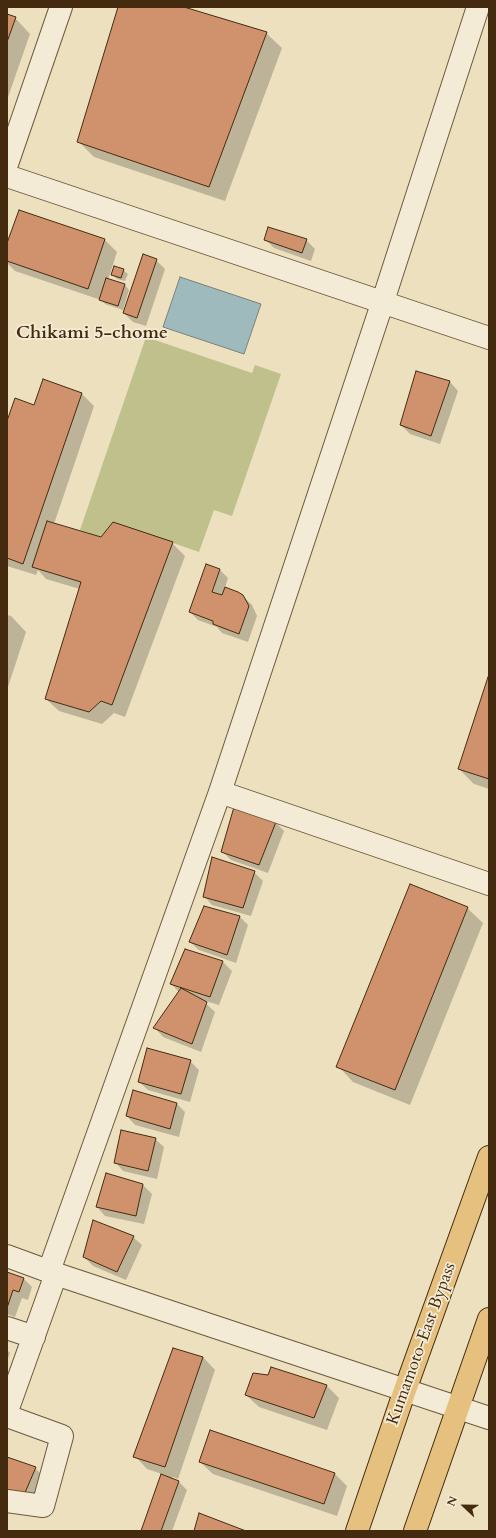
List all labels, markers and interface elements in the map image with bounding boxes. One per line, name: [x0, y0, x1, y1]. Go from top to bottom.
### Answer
district label: Chikami 5-chome: [16, 323, 168, 345]
street label: Kumamoto-East Bypass: [383, 1260, 461, 1428]
north arrow: [444, 1486, 484, 1526]
text: N: [444, 1494, 461, 1509]

